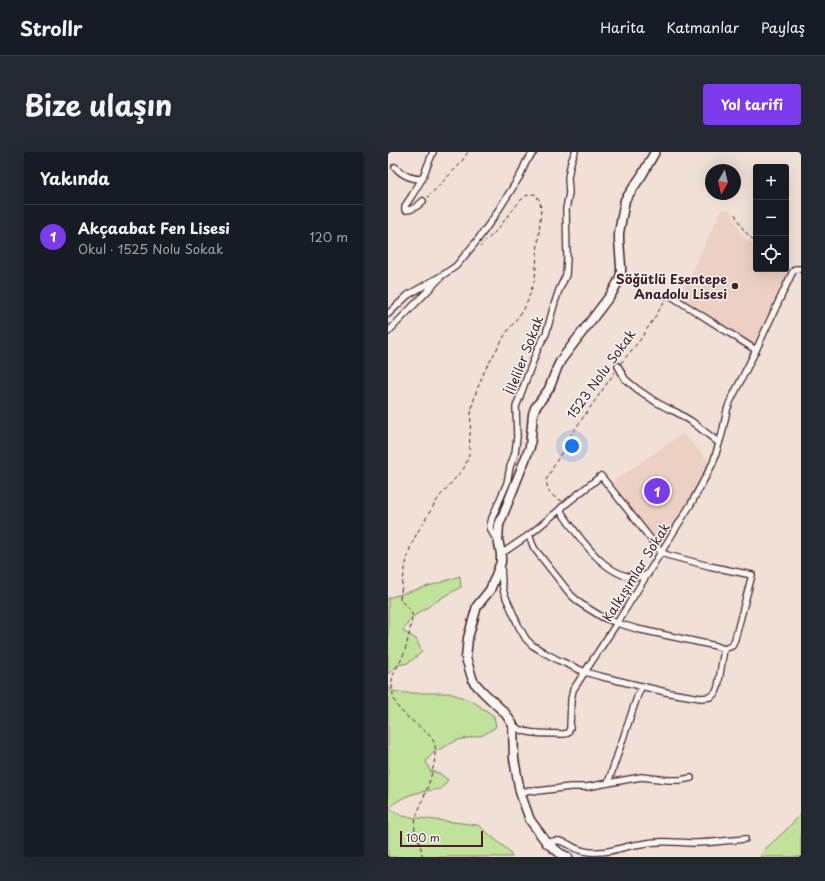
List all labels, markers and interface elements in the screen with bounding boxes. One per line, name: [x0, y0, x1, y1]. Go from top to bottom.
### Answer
text: Strollr: [20, 14, 83, 42]
text: Harita: [600, 17, 645, 38]
text: Katmanlar: [667, 17, 739, 38]
text: Paylaş: [761, 17, 805, 38]
text: Bize ulaşın: [24, 83, 172, 126]
button: Yol tarifi: [703, 84, 801, 125]
north arrow: [705, 164, 741, 200]
map controls: [753, 164, 789, 272]
button: +: [753, 164, 789, 200]
text: Yakında: [40, 165, 110, 191]
button: −: [753, 200, 789, 236]
text: Akçaabat Fen Lisesi: [78, 216, 230, 239]
text: 1: [50, 227, 56, 246]
text: 120 m: [309, 227, 348, 246]
button: locate: [753, 236, 789, 272]
text: Okul · 1525 Nolu Sokak: [78, 239, 223, 258]
place label: Söğütlü Esentepe Anadolu Lisesi: [616, 269, 727, 303]
marker: Söğütlü Esentepe Anadolu Lisesi: [730, 281, 740, 291]
street label: İlleliler Sokak: [500, 312, 548, 397]
street label: 1523 Nolu Sokak: [562, 325, 640, 422]
your location: [562, 436, 582, 456]
pin: 1: [644, 476, 670, 506]
street label: Kalkışımlar Sokak: [597, 518, 674, 625]
scale bar: [400, 829, 483, 848]
text: 100 m: [406, 829, 440, 846]

